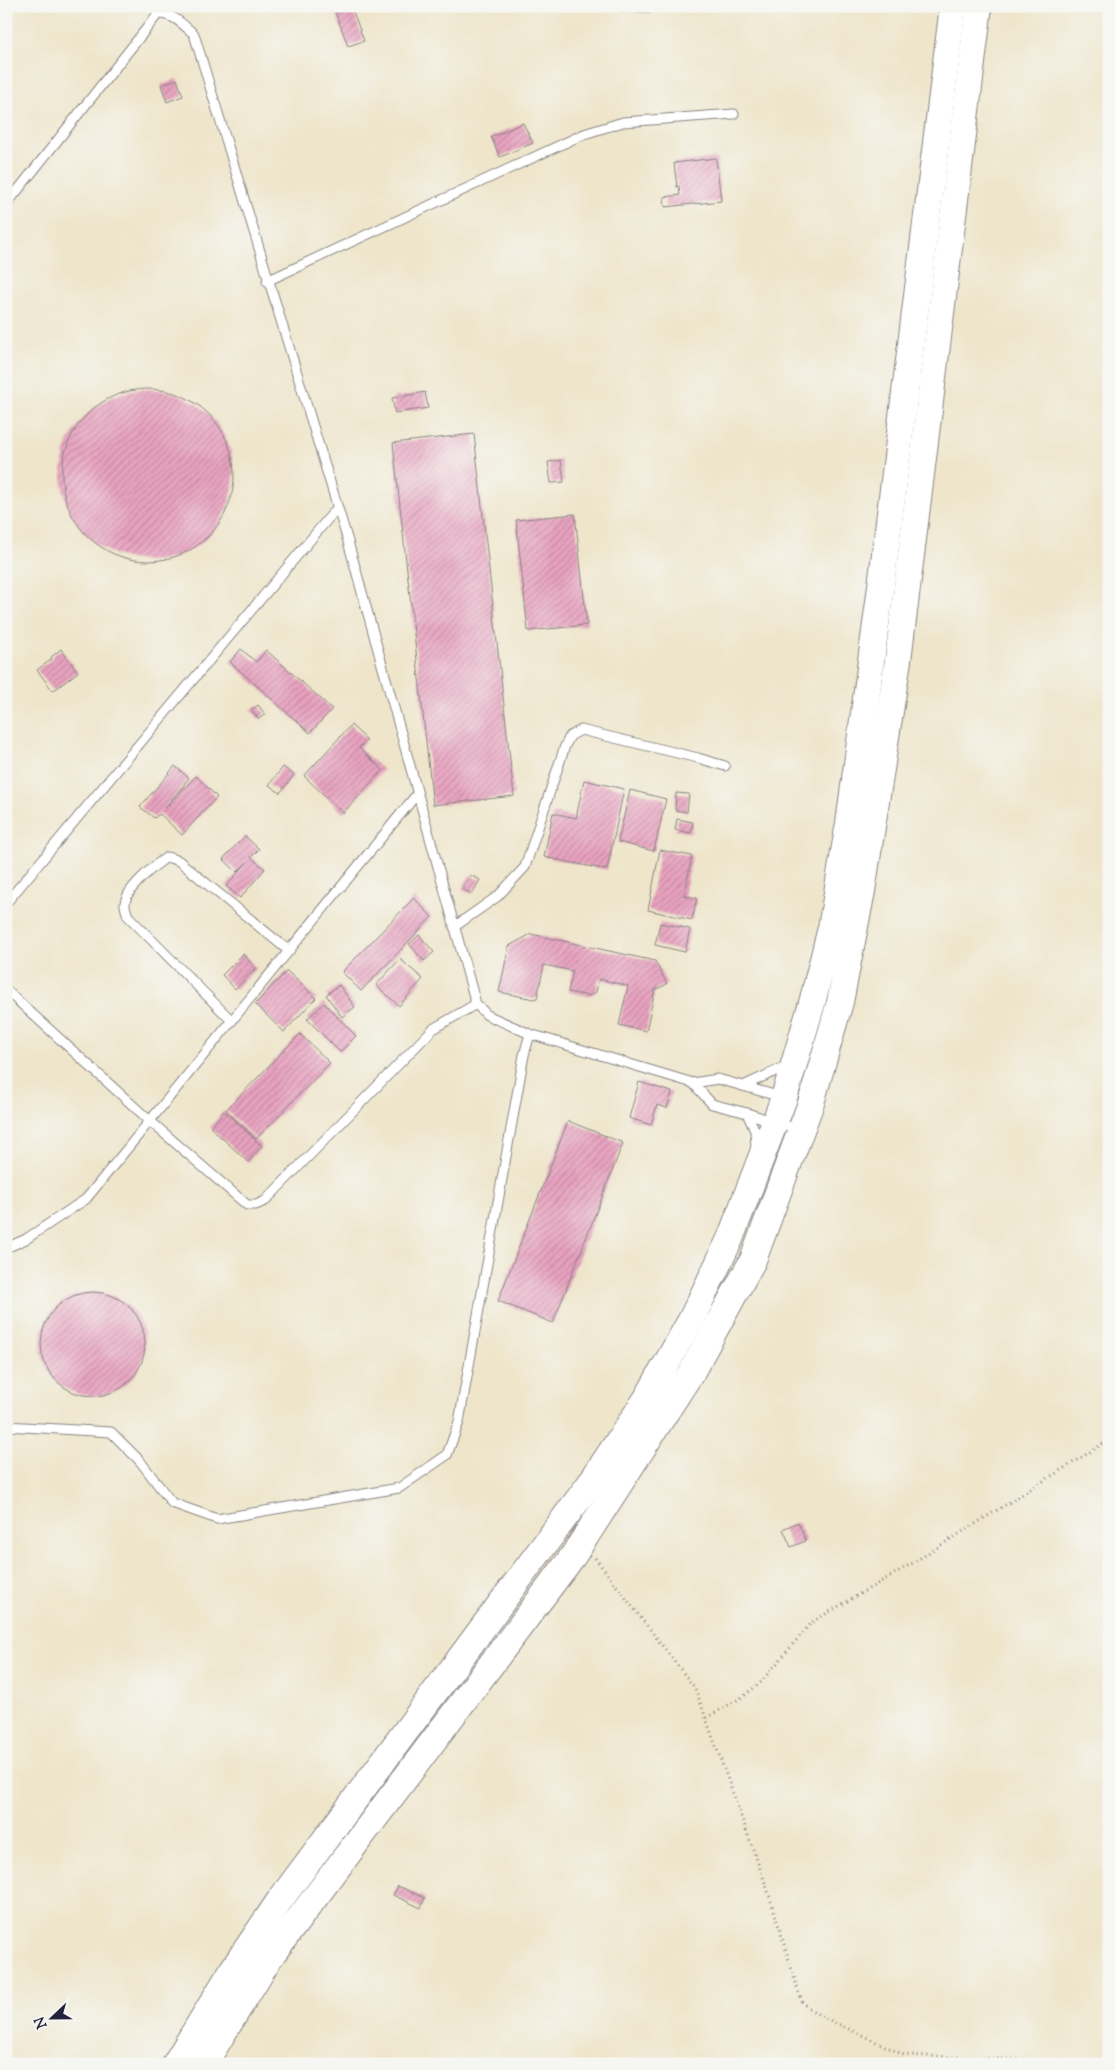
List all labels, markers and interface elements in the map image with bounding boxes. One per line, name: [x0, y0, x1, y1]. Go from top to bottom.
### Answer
north arrow: [28, 1992, 78, 2042]
text: N: [30, 2013, 53, 2031]

